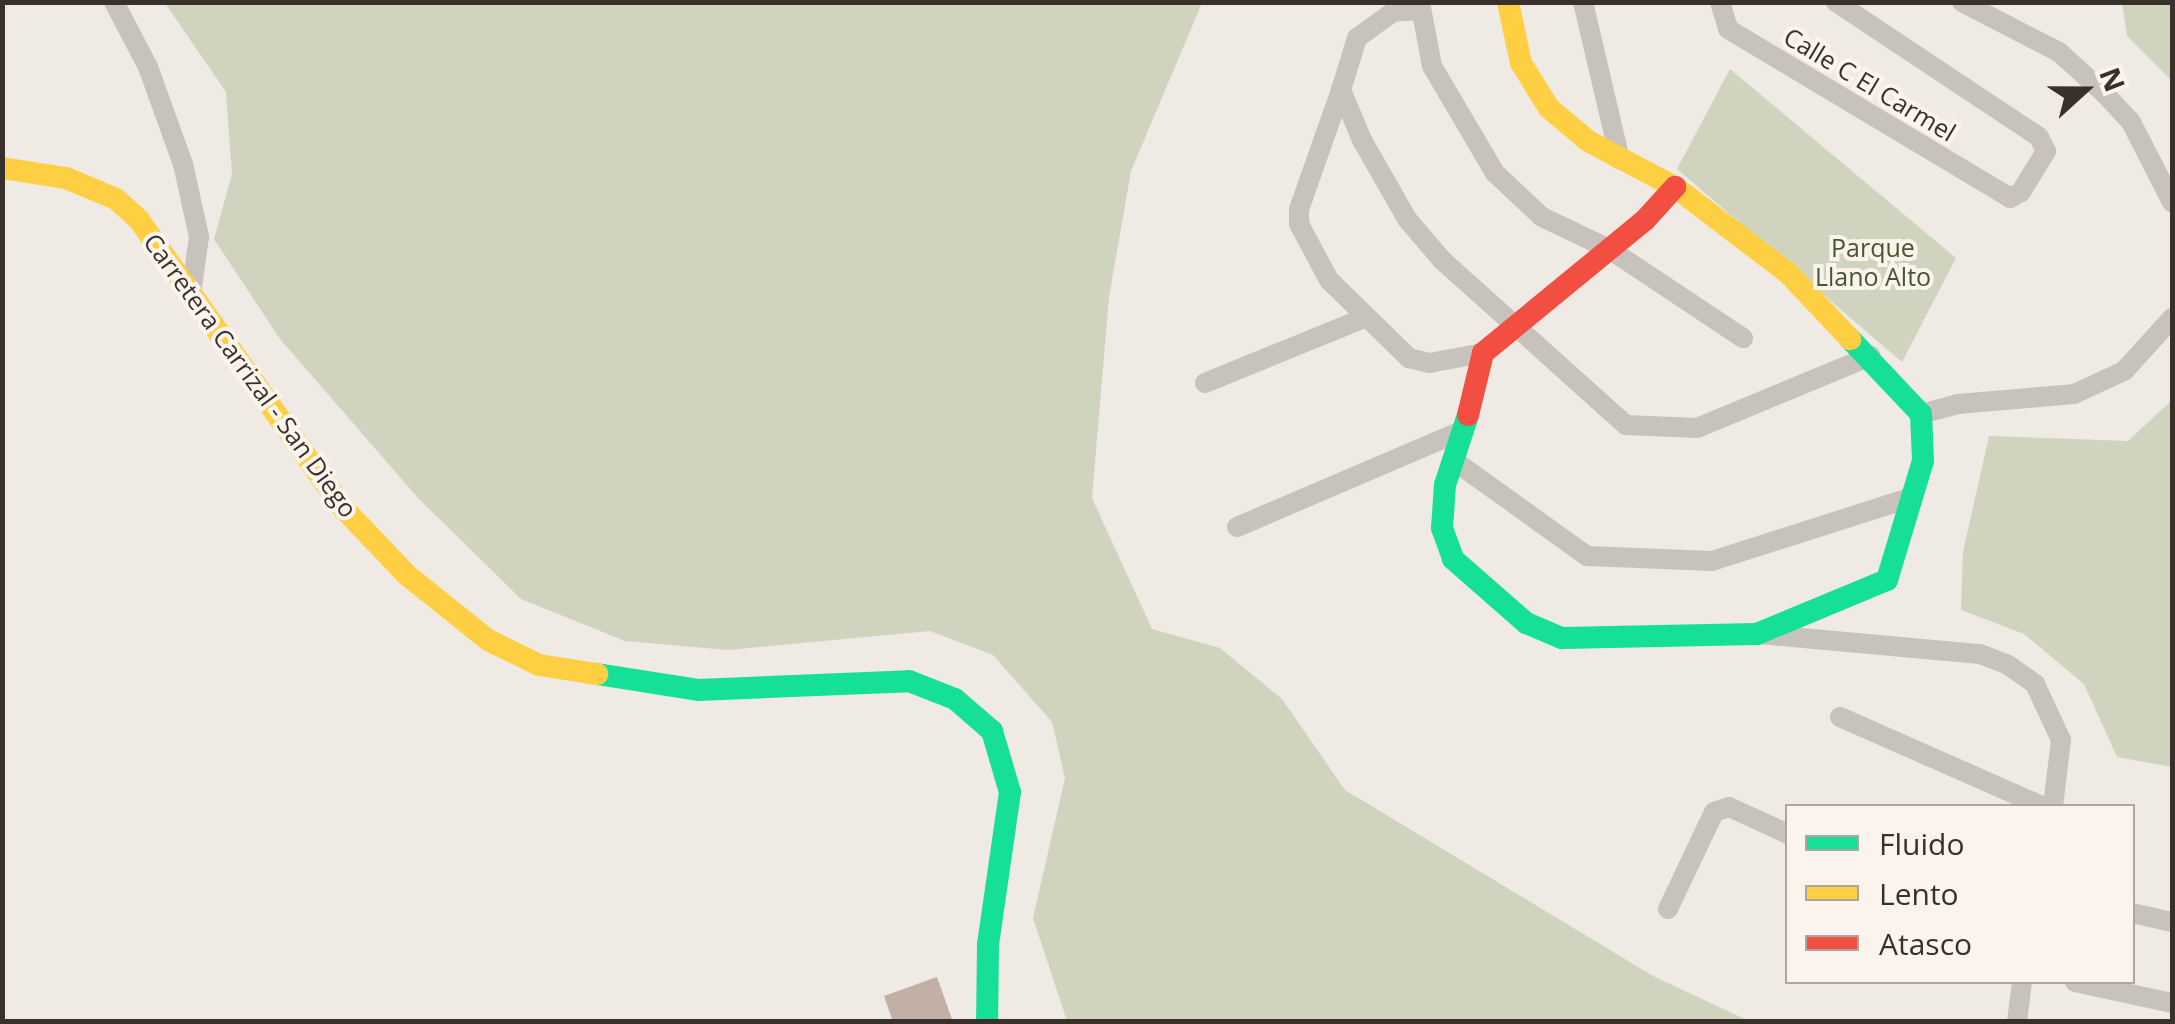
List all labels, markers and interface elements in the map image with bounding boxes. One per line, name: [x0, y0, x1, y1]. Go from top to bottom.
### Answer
street label: Calle C El Carmel: [1779, 21, 1961, 147]
north arrow: [2035, 40, 2135, 140]
text: N: [2091, 62, 2135, 97]
street label: Carretera Carrizal - San Diego: [138, 227, 364, 523]
park label: Parque Llano Alto: [1815, 233, 1931, 292]
legend: [1785, 804, 2135, 984]
text: Fluido: [1879, 823, 1964, 864]
text: Lento: [1879, 873, 1959, 914]
text: Atasco: [1879, 923, 1972, 964]

